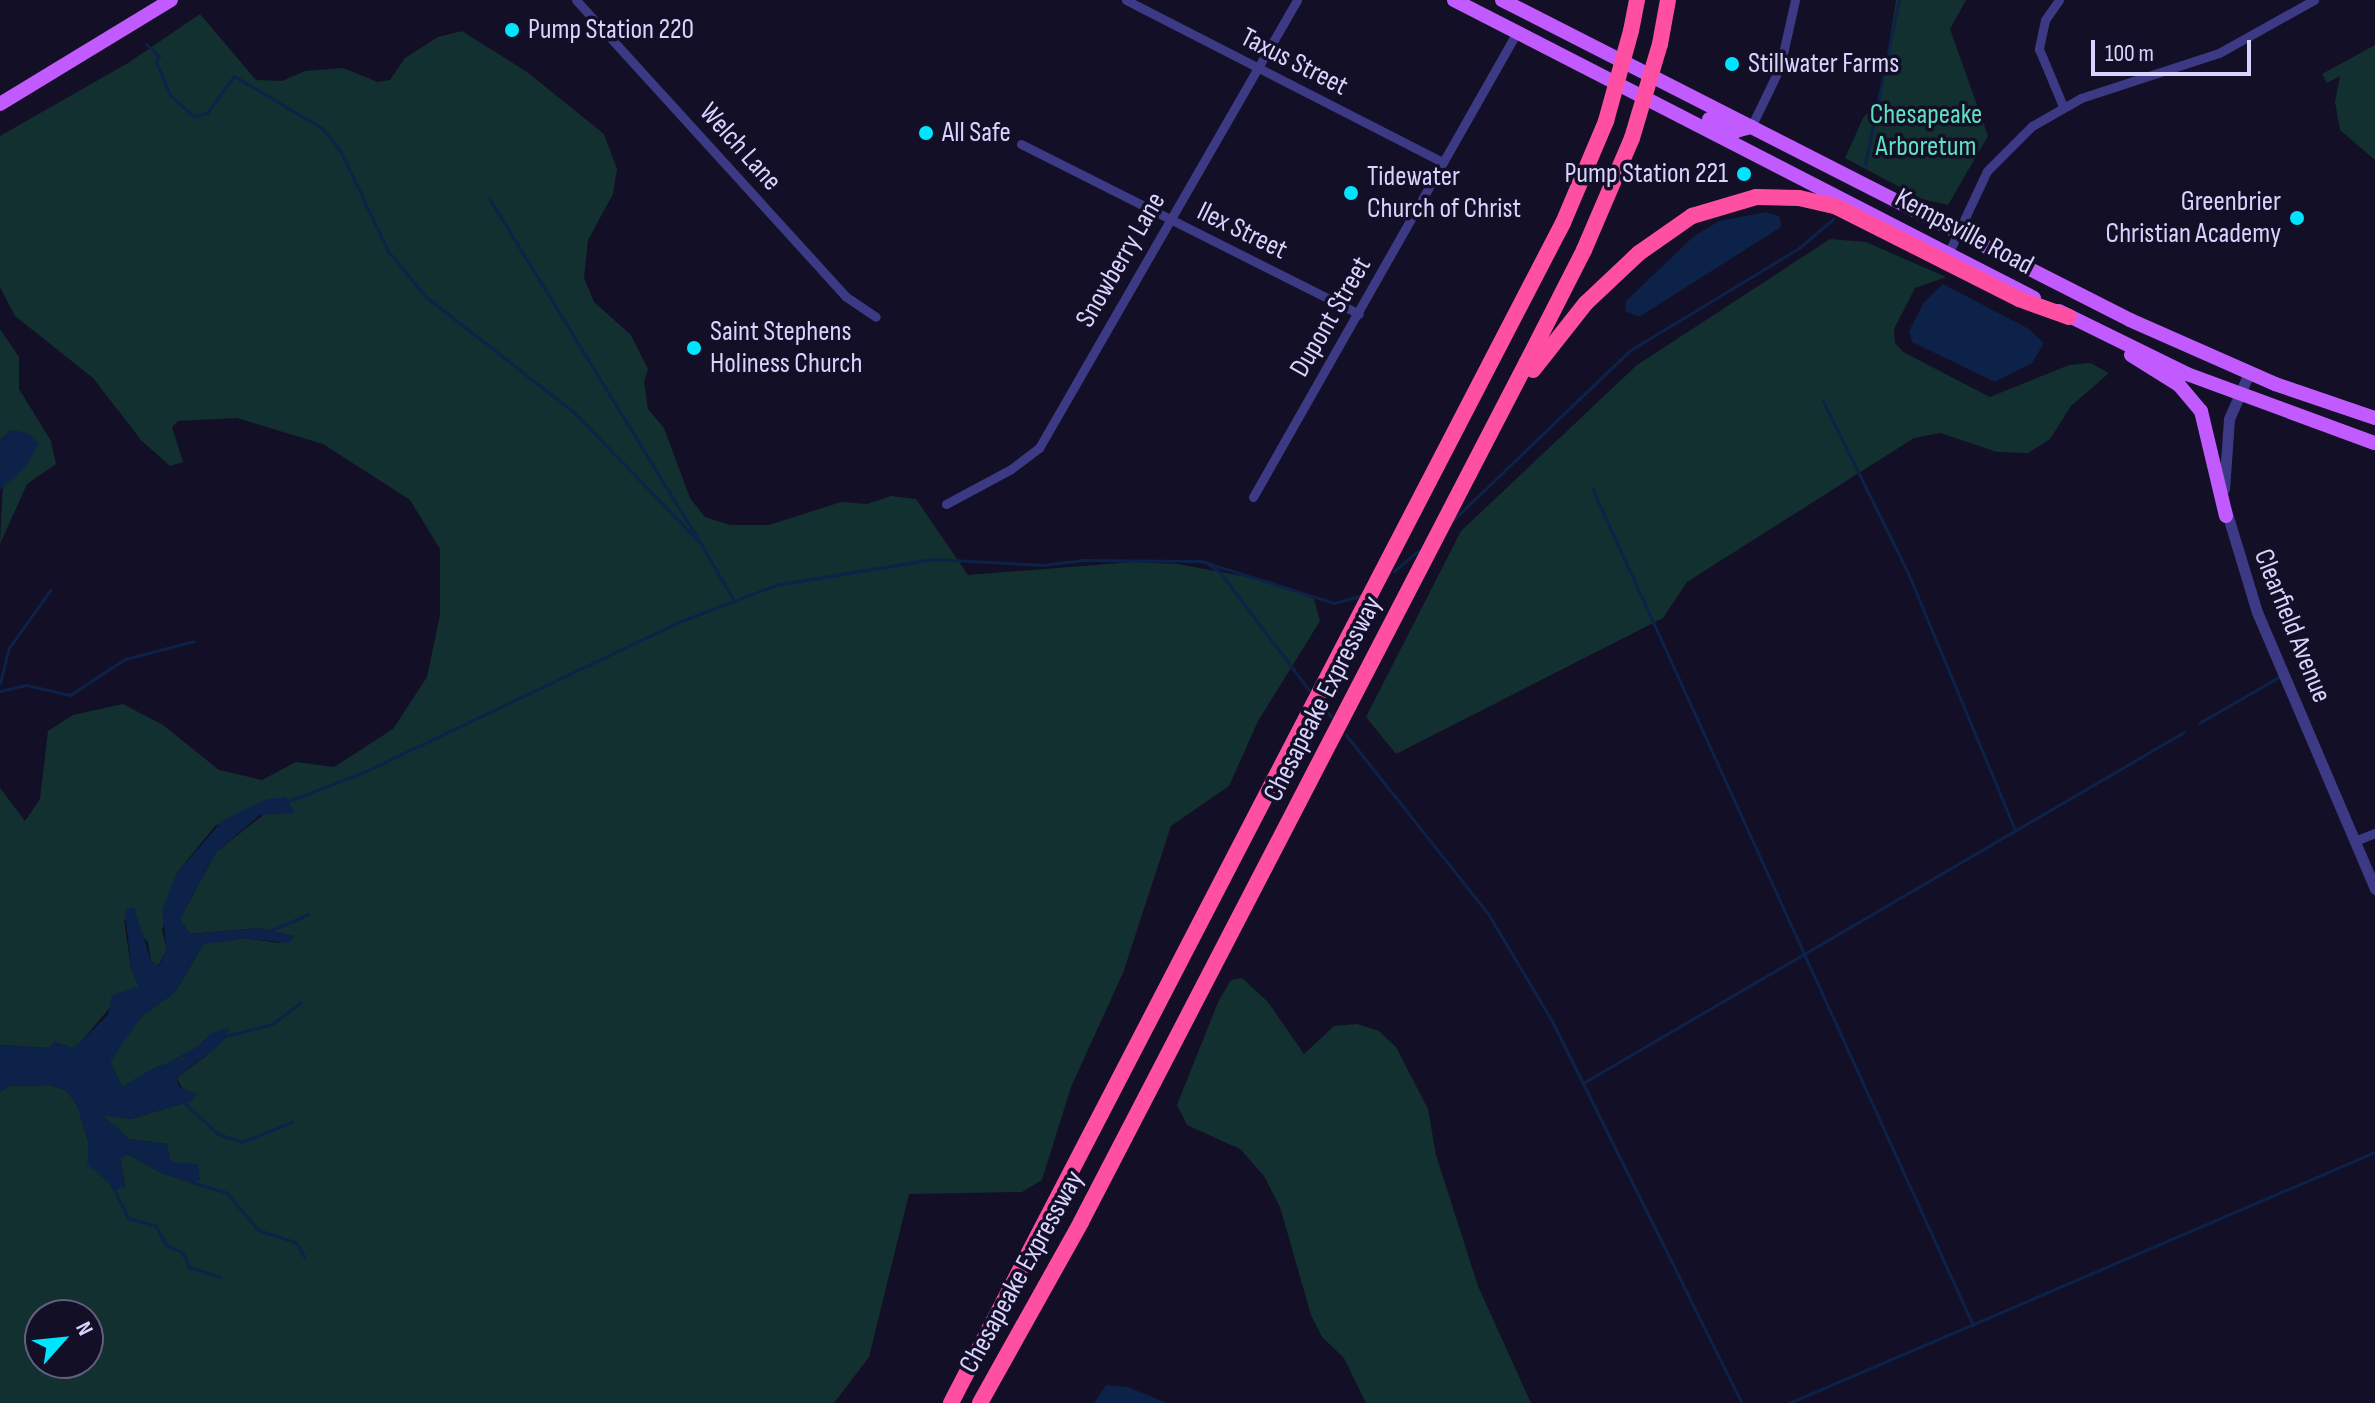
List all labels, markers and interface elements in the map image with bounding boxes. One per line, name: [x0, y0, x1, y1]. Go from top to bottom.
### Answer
place label: Pump Station 220: [528, 13, 694, 47]
marker: Pump Station 220: [503, 21, 521, 39]
street label: Taxus Street: [1235, 21, 1353, 103]
scale bar: [2095, 24, 2255, 74]
text: 100 m: [2105, 39, 2154, 68]
place label: Stillwater Farms: [1748, 47, 1899, 81]
marker: Stillwater Farms: [1723, 55, 1741, 73]
street label: Welch Lane: [692, 96, 788, 198]
park label: Chesapeake Arboretum: [1870, 98, 1982, 164]
place label: All Safe: [942, 116, 1011, 150]
marker: All Safe: [917, 124, 935, 142]
place label: Pump Station 221: [1565, 157, 1728, 191]
place label: Tidewater Church of Christ: [1367, 160, 1521, 226]
marker: Pump Station 221: [1735, 165, 1753, 183]
street label: Kempsville Road: [1889, 182, 2039, 282]
marker: Tidewater Church of Christ: [1342, 184, 1360, 202]
place label: Greenbrier Christian Academy: [2106, 185, 2281, 251]
street label: Snowberry Lane: [1069, 187, 1173, 333]
street label: Ilex Street: [1192, 195, 1292, 267]
marker: Greenbrier Christian Academy: [2288, 209, 2306, 227]
street label: Dupont Street: [1283, 251, 1379, 383]
place label: Saint Stephens Holiness Church: [710, 315, 862, 381]
marker: Saint Stephens Holiness Church: [685, 339, 703, 357]
street label: Clearfield Avenue: [2246, 544, 2338, 708]
street label: Chesapeake Expressway: [1257, 591, 1389, 807]
street label: Chesapeake Expressway: [952, 1165, 1092, 1379]
north arrow: [24, 1299, 104, 1379]
text: N: [69, 1317, 99, 1340]

